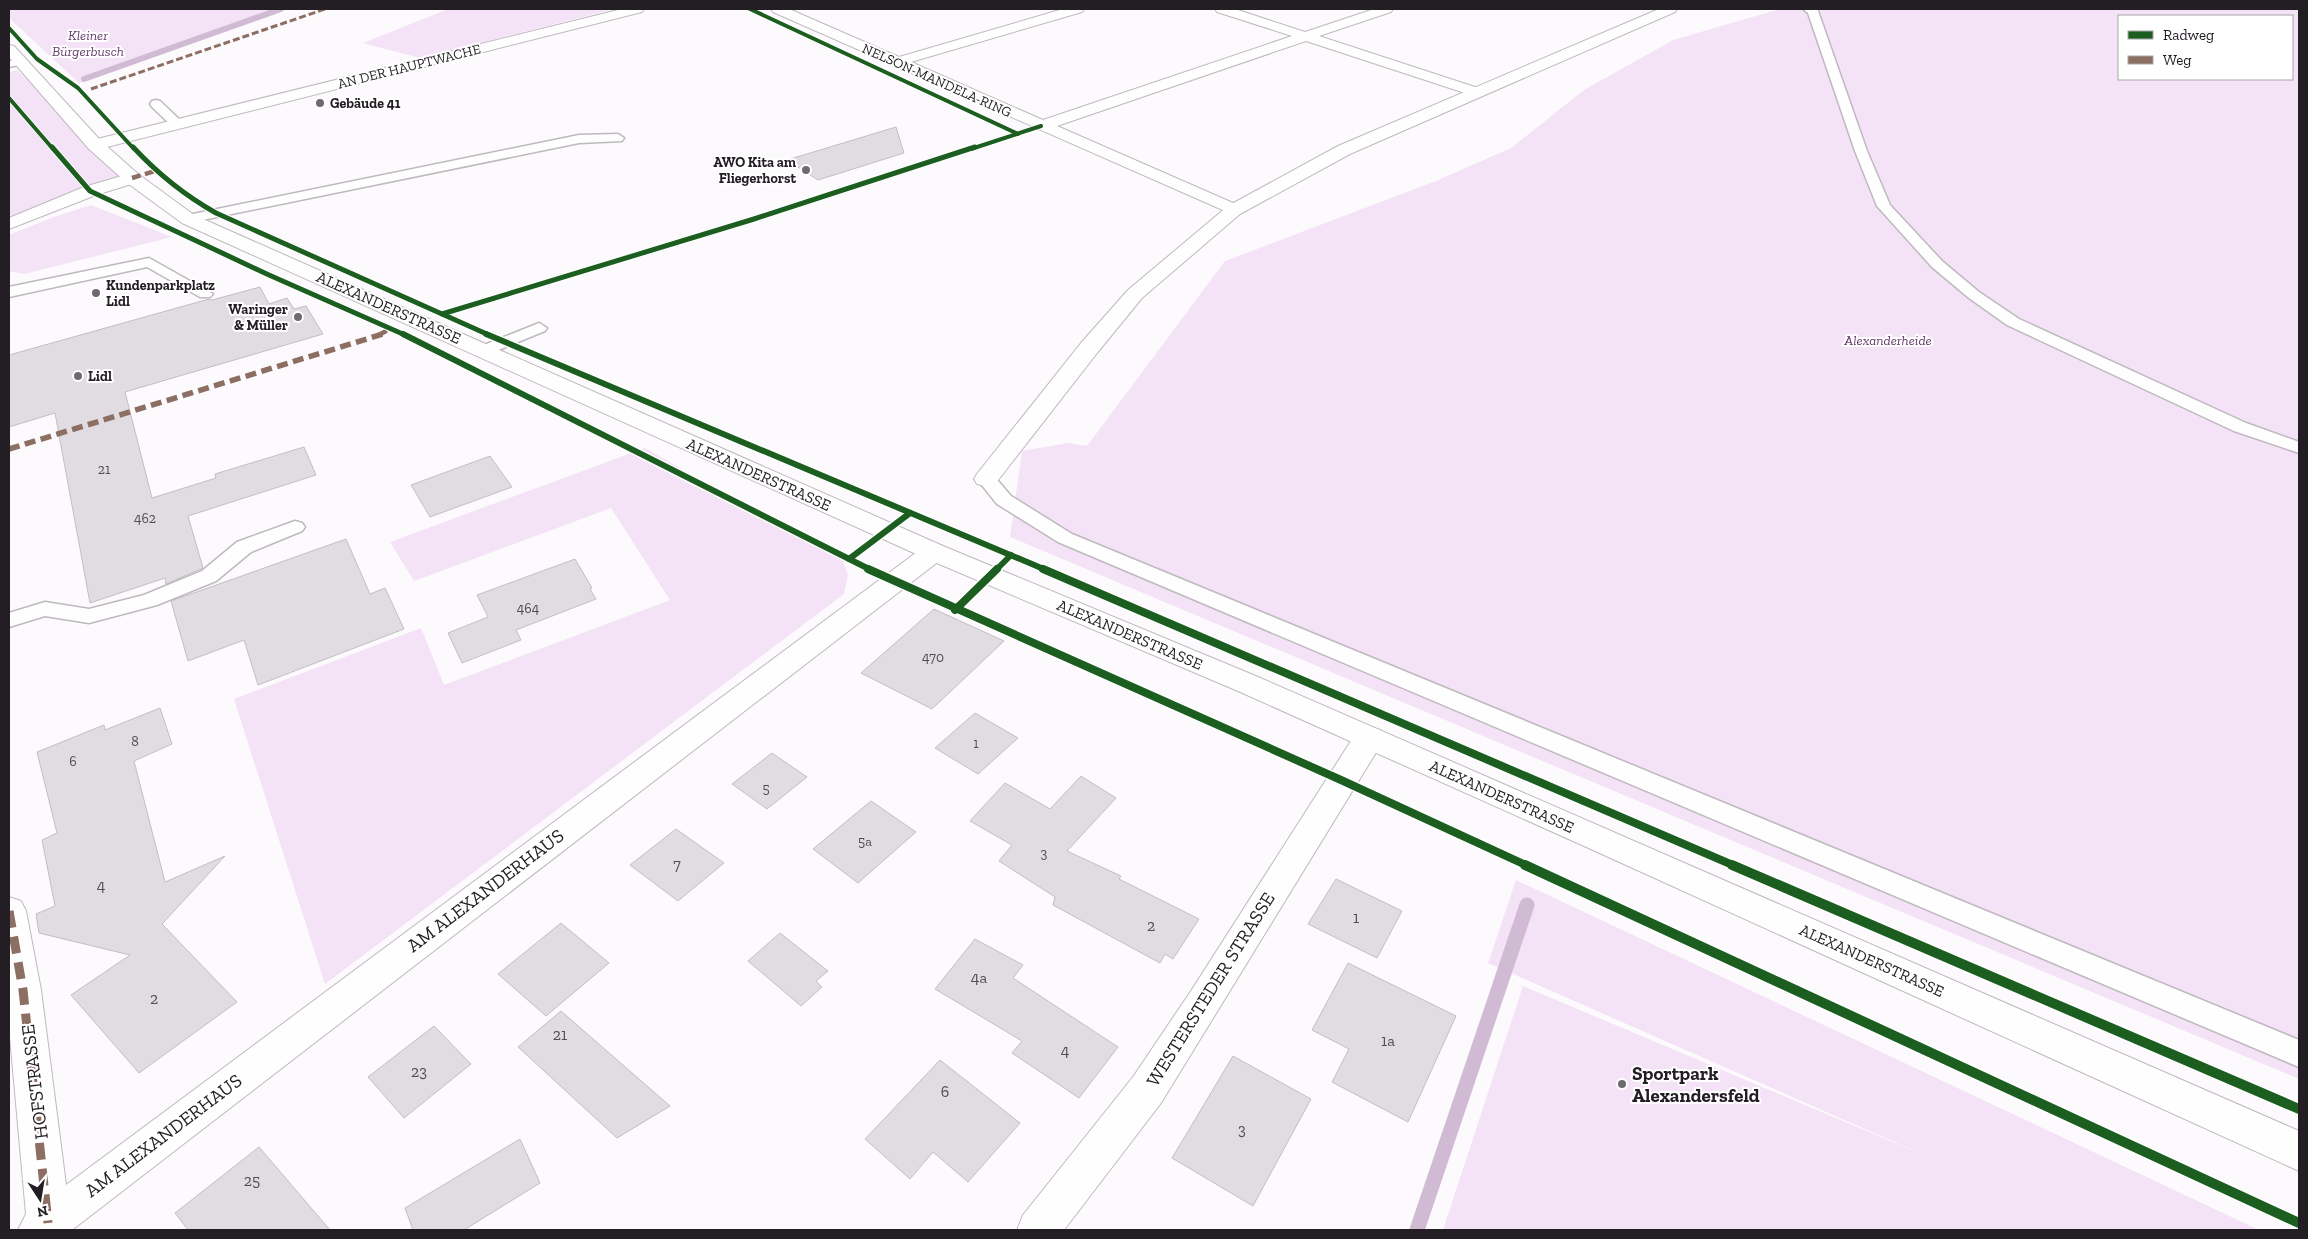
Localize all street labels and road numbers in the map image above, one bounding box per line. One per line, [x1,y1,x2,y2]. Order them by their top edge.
street label: AN DER HAUPTWACHE [336,40,482,93]
street label: NELSON-MANDELA-RING [859,40,1014,121]
street label: ALEXANDERSTRASSE [314,267,464,348]
street label: ALEXANDERSTRASSE [684,434,834,515]
street label: ALEXANDERSTRASSE [1054,595,1205,674]
street label: ALEXANDERSTRASSE [1427,756,1577,837]
street label: AM ALEXANDERHAUS [402,824,568,957]
street label: WESTERSTEDER STRASSE [1141,888,1280,1091]
street label: ALEXANDERSTRASSE [1797,920,1947,1001]
street label: HOFSTRASSE [16,1023,53,1141]
street label: AM ALEXANDERHAUS [80,1069,246,1202]

